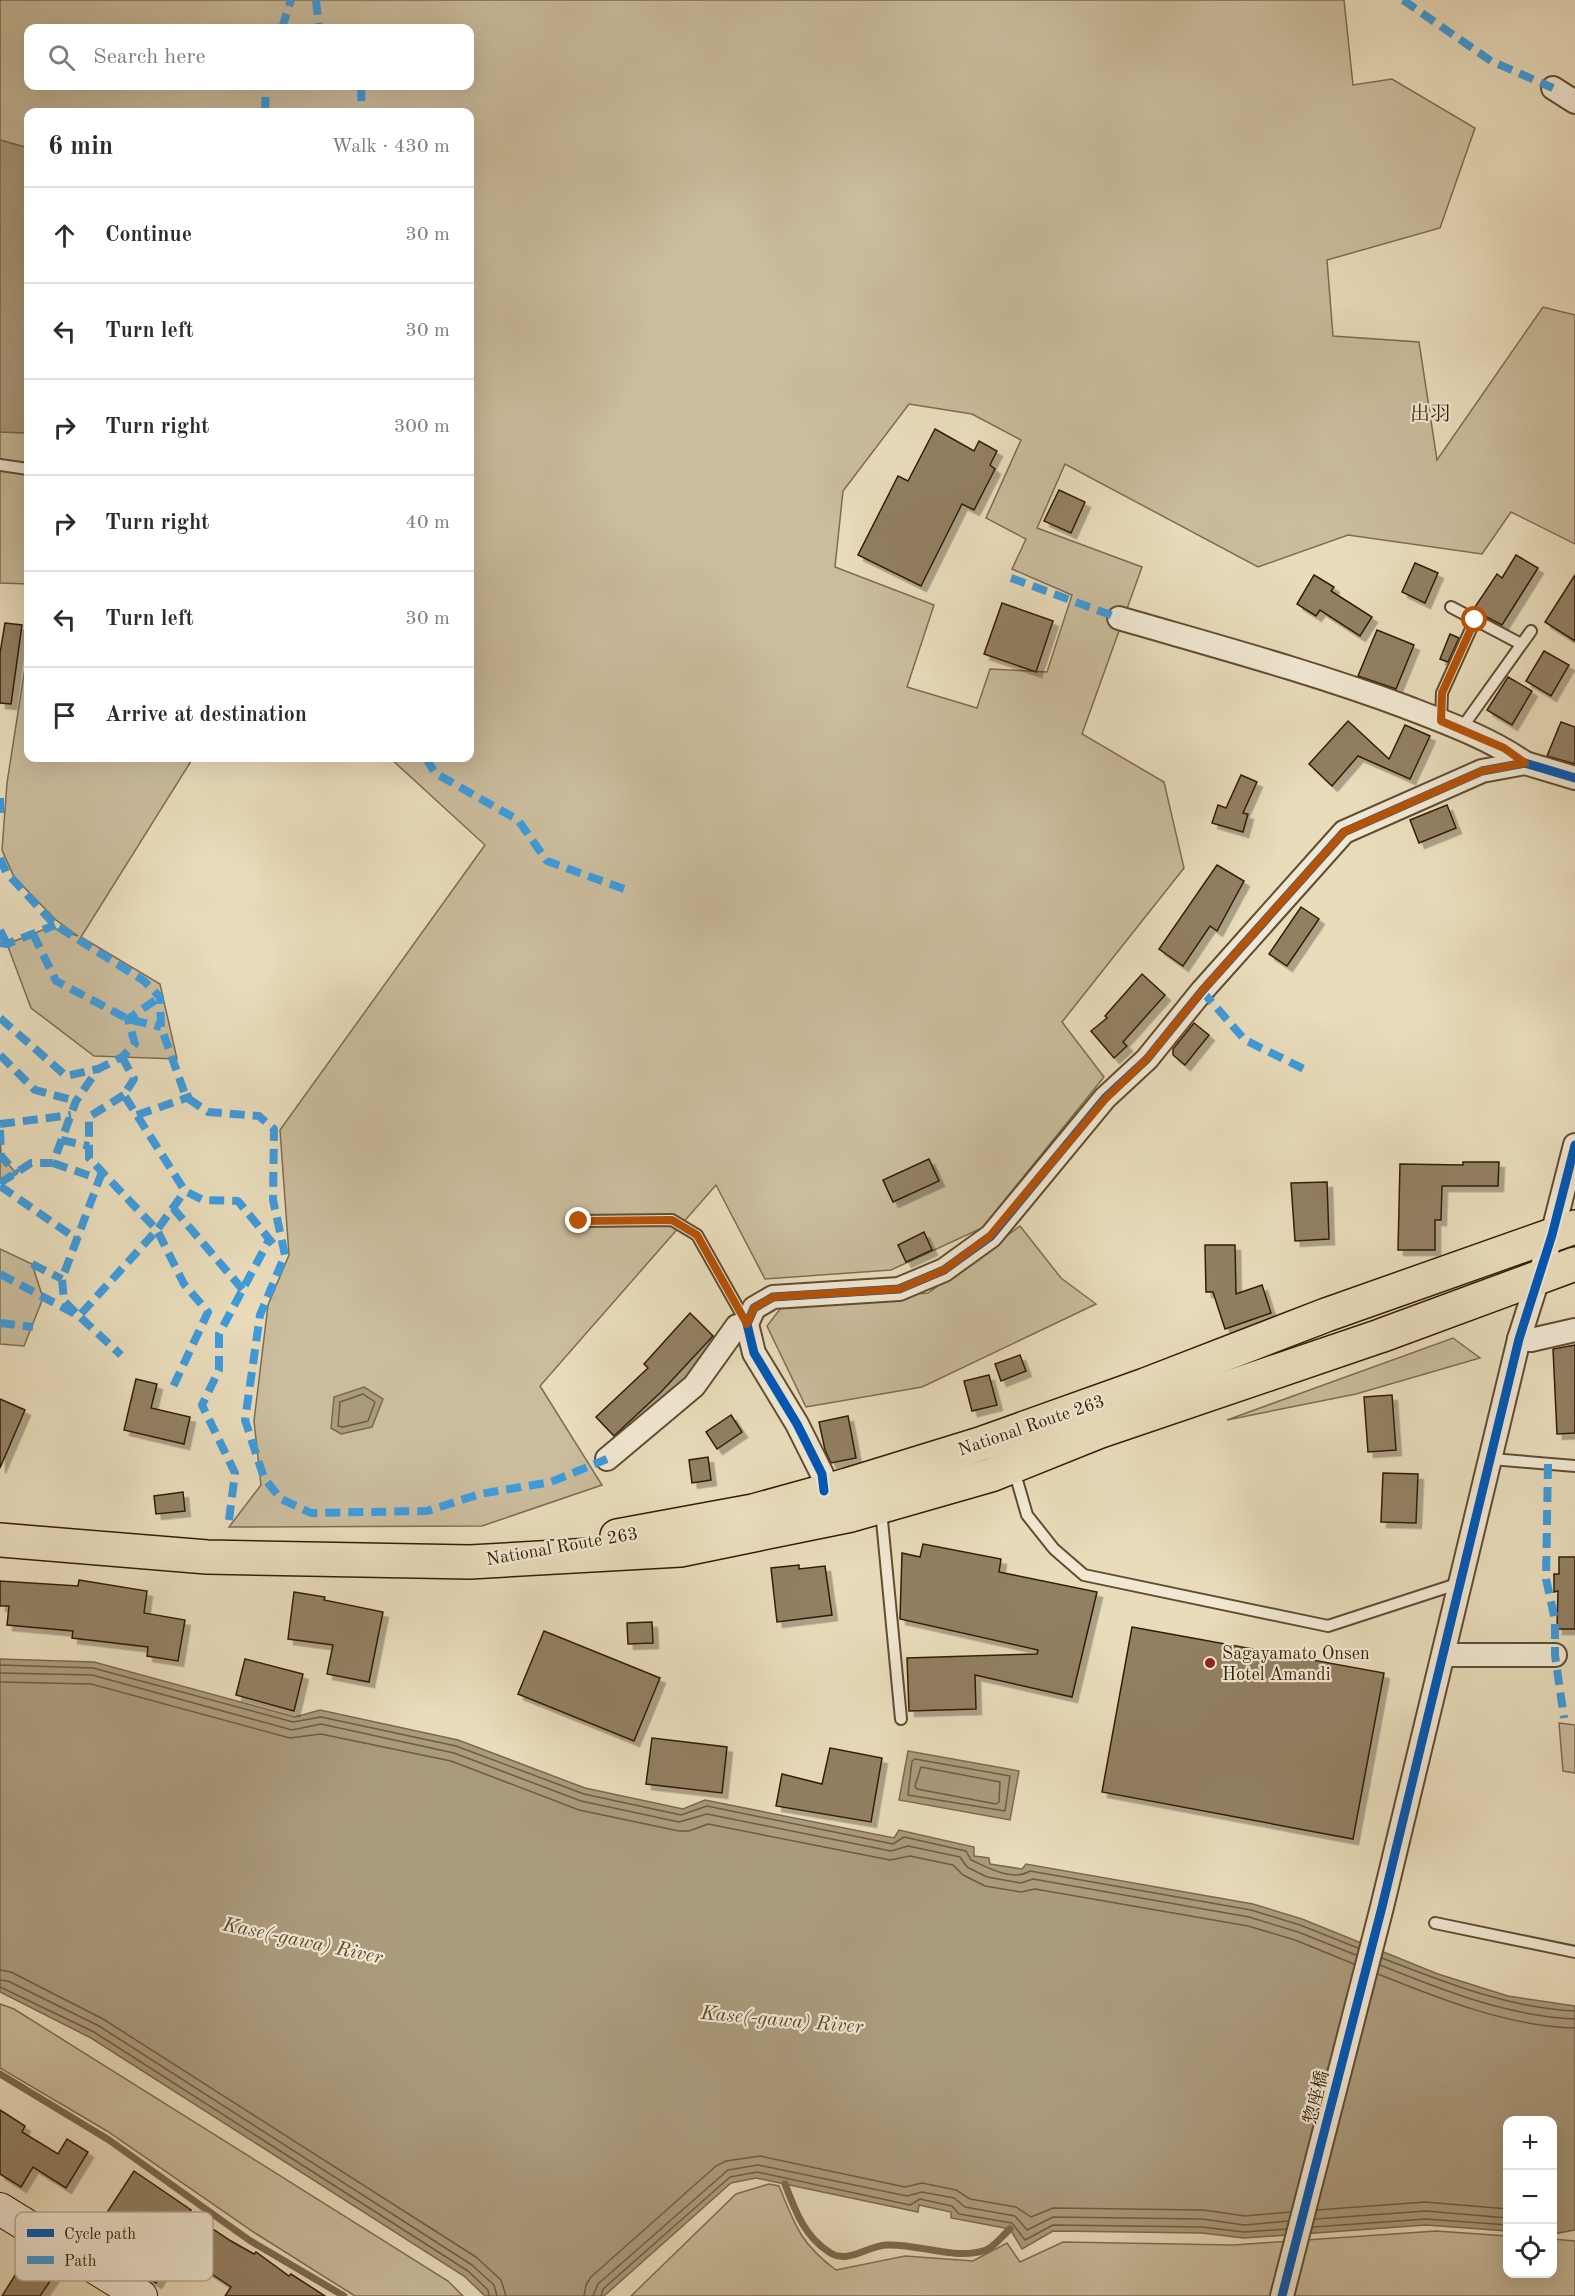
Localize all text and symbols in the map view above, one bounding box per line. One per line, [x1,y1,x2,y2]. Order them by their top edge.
search box [24,24,474,90]
icon: search [45,41,78,74]
text: Search here [93,46,206,68]
text: 6 min [48,134,113,160]
text: Walk · 430 m [331,137,450,157]
icon: ahead [48,219,81,252]
text: Continue [105,224,192,246]
text: 30 m [405,225,450,245]
icon: left [48,315,81,348]
text: Turn left [105,320,194,342]
text: 30 m [405,321,450,341]
district label: 出羽 [1410,403,1450,425]
icon: right [48,411,81,444]
text: Turn right [105,416,209,438]
text: 300 m [394,417,450,437]
icon: right [48,507,81,540]
text: Turn right [105,512,209,534]
text: 40 m [405,513,450,533]
icon: left [48,603,81,636]
route start [1461,606,1487,632]
text: Turn left [105,608,194,630]
text: 30 m [405,609,450,629]
icon: arrive [48,699,81,732]
text: Arrive at destination [105,704,307,726]
route end [565,1207,591,1233]
street label: National Route 263 [956,1392,1107,1459]
street label: National Route 263 [485,1525,639,1569]
place label: Sagayamato Onsen Hotel Amandi [1222,1645,1370,1684]
marker: Sagayamato Onsen Hotel Amandi [1203,1656,1217,1670]
water label: Kase(-gawa) River [220,1915,385,1969]
water label: Kase(-gawa) River [699,2004,864,2038]
street label: 惣座橋 [1300,2068,1332,2126]
map controls [1503,2116,1557,2278]
button: + [1503,2116,1557,2170]
button: − [1503,2170,1557,2224]
legend [15,2212,213,2281]
button: locate [1503,2224,1557,2278]
text: Cycle path [64,2227,136,2243]
text: Path [64,2254,97,2270]

